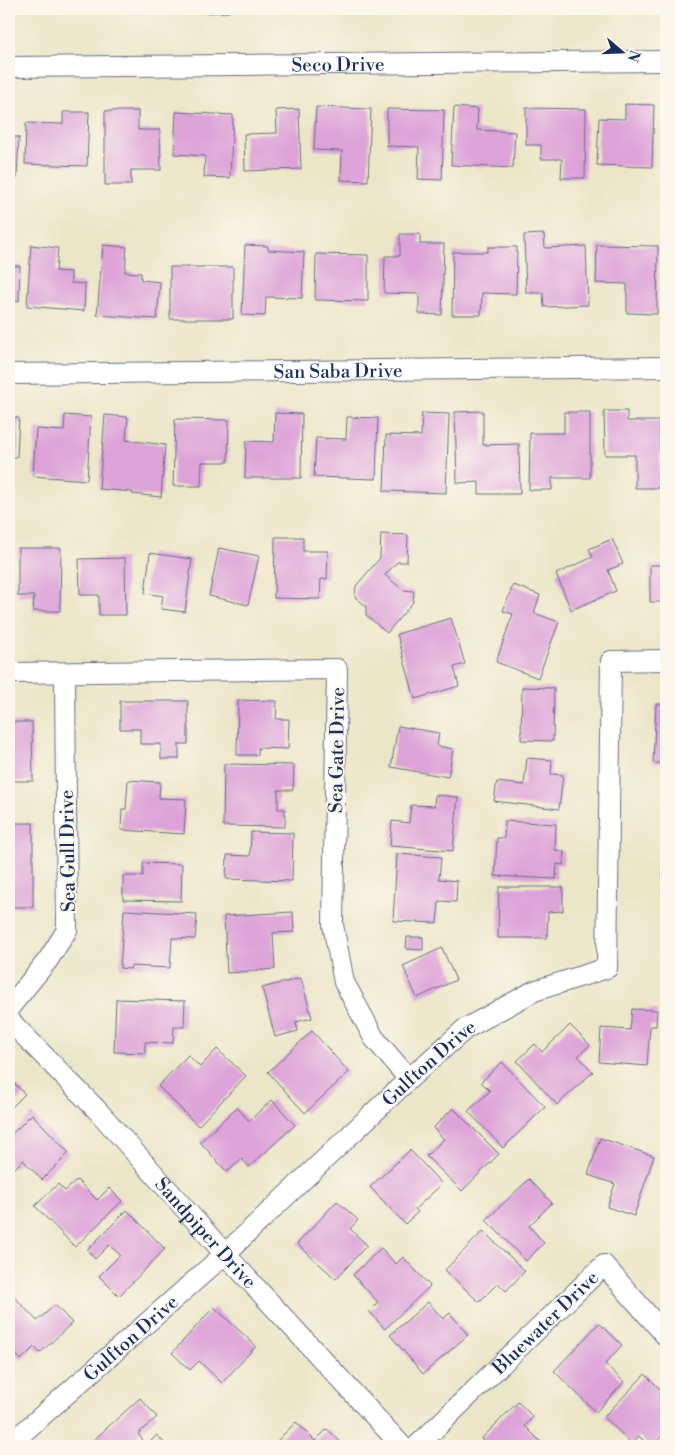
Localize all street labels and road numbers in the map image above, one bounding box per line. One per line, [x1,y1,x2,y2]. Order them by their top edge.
street label: Seco Drive [291,53,385,77]
street label: San Saba Drive [273,359,403,384]
street label: Sea Gate Drive [324,687,350,813]
street label: Sea Gull Drive [55,790,81,912]
street label: Gulfton Drive [377,1014,480,1112]
street label: Sandpiper Drive [149,1173,262,1294]
street label: Bluewater Drive [487,1266,604,1381]
street label: Gulfton Drive [79,1290,184,1387]

